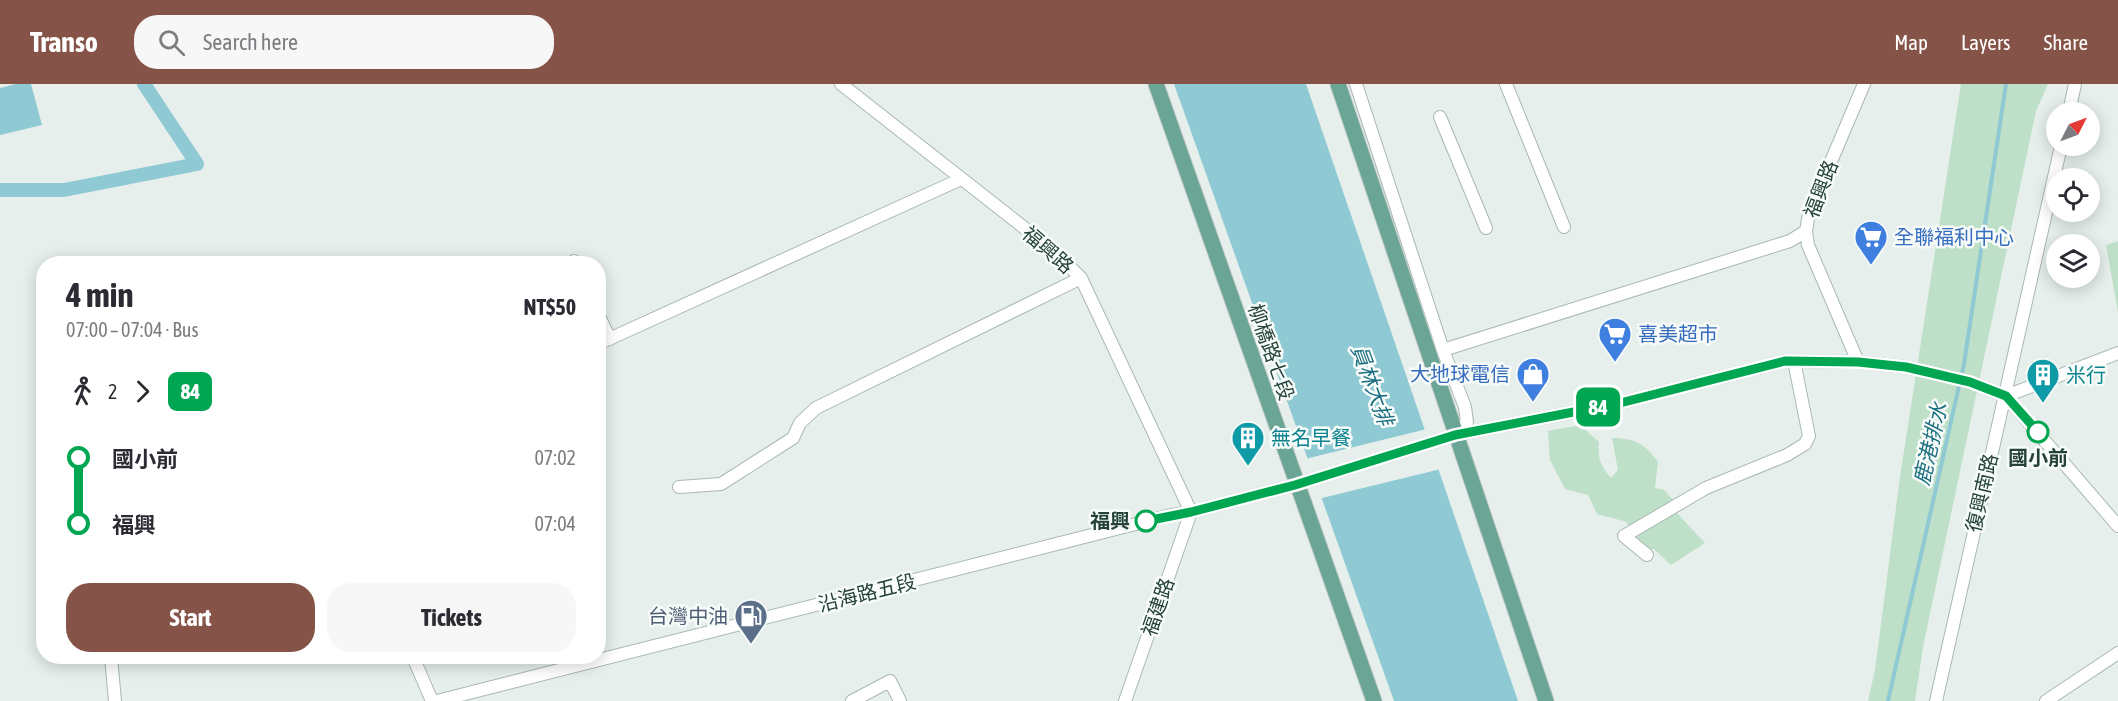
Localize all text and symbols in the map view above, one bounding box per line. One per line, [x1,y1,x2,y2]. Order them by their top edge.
search box [134,15,554,69]
text: Transo [30,26,98,58]
icon: search [155,26,188,59]
text: Search here [203,29,298,55]
text: Map [1894,30,1928,54]
text: Layers [1961,30,2011,54]
text: Share [2044,30,2088,54]
north arrow [2046,102,2100,156]
map controls [2046,102,2100,288]
street label: 福興路 [1799,157,1842,221]
button: locate [2046,168,2100,222]
supermarket icon: 全聯福利中心 [1853,219,1889,266]
street label: 福興路 [1018,221,1079,278]
place label: 全聯福利中心 [1894,225,2014,248]
button: layers [2046,234,2100,288]
text: 4 min [66,276,133,314]
text: NT$50 [523,294,576,320]
street label: 柳橋路七段 [1244,301,1299,403]
supermarket icon: 喜美超市 [1597,316,1633,363]
text: 07:00 – 07:04 · Bus [66,318,199,341]
place label: 喜美超市 [1638,322,1718,345]
water label: 員林大排 [1347,341,1400,431]
shop icon: 大地球電信 [1515,356,1551,403]
building icon: 米行 [2025,357,2061,404]
place label: 大地球電信 [1410,362,1510,385]
place label: 米行 [2066,363,2106,386]
icon: walk [66,375,99,408]
icon: forward [126,375,159,408]
text: 84 [180,379,200,403]
text: 2 [108,380,117,403]
line badge: 84 [1571,388,1625,426]
text: 84 [1588,395,1608,419]
water label: 鹿港排水 [1909,399,1951,487]
building icon: 無名早餐 [1230,420,1266,467]
marker: 國小前 [2027,421,2049,443]
place label: 無名早餐 [1271,426,1351,449]
text: 國小前 [112,446,178,472]
text: 07:02 [534,446,576,469]
place label: 國小前 [2008,446,2068,469]
street label: 復興南路 [1961,451,2002,534]
place label: 福興 [1090,509,1130,532]
marker: 福興 [1135,510,1157,532]
text: 福興 [112,512,156,538]
text: 07:04 [534,512,576,535]
street label: 沿海路五段 [816,569,918,616]
street label: 福建路 [1137,575,1178,639]
button: Start [66,583,315,652]
button: Tickets [327,583,576,652]
fuel station icon: 台灣中油 [733,598,769,645]
place label: 台灣中油 [648,604,728,627]

